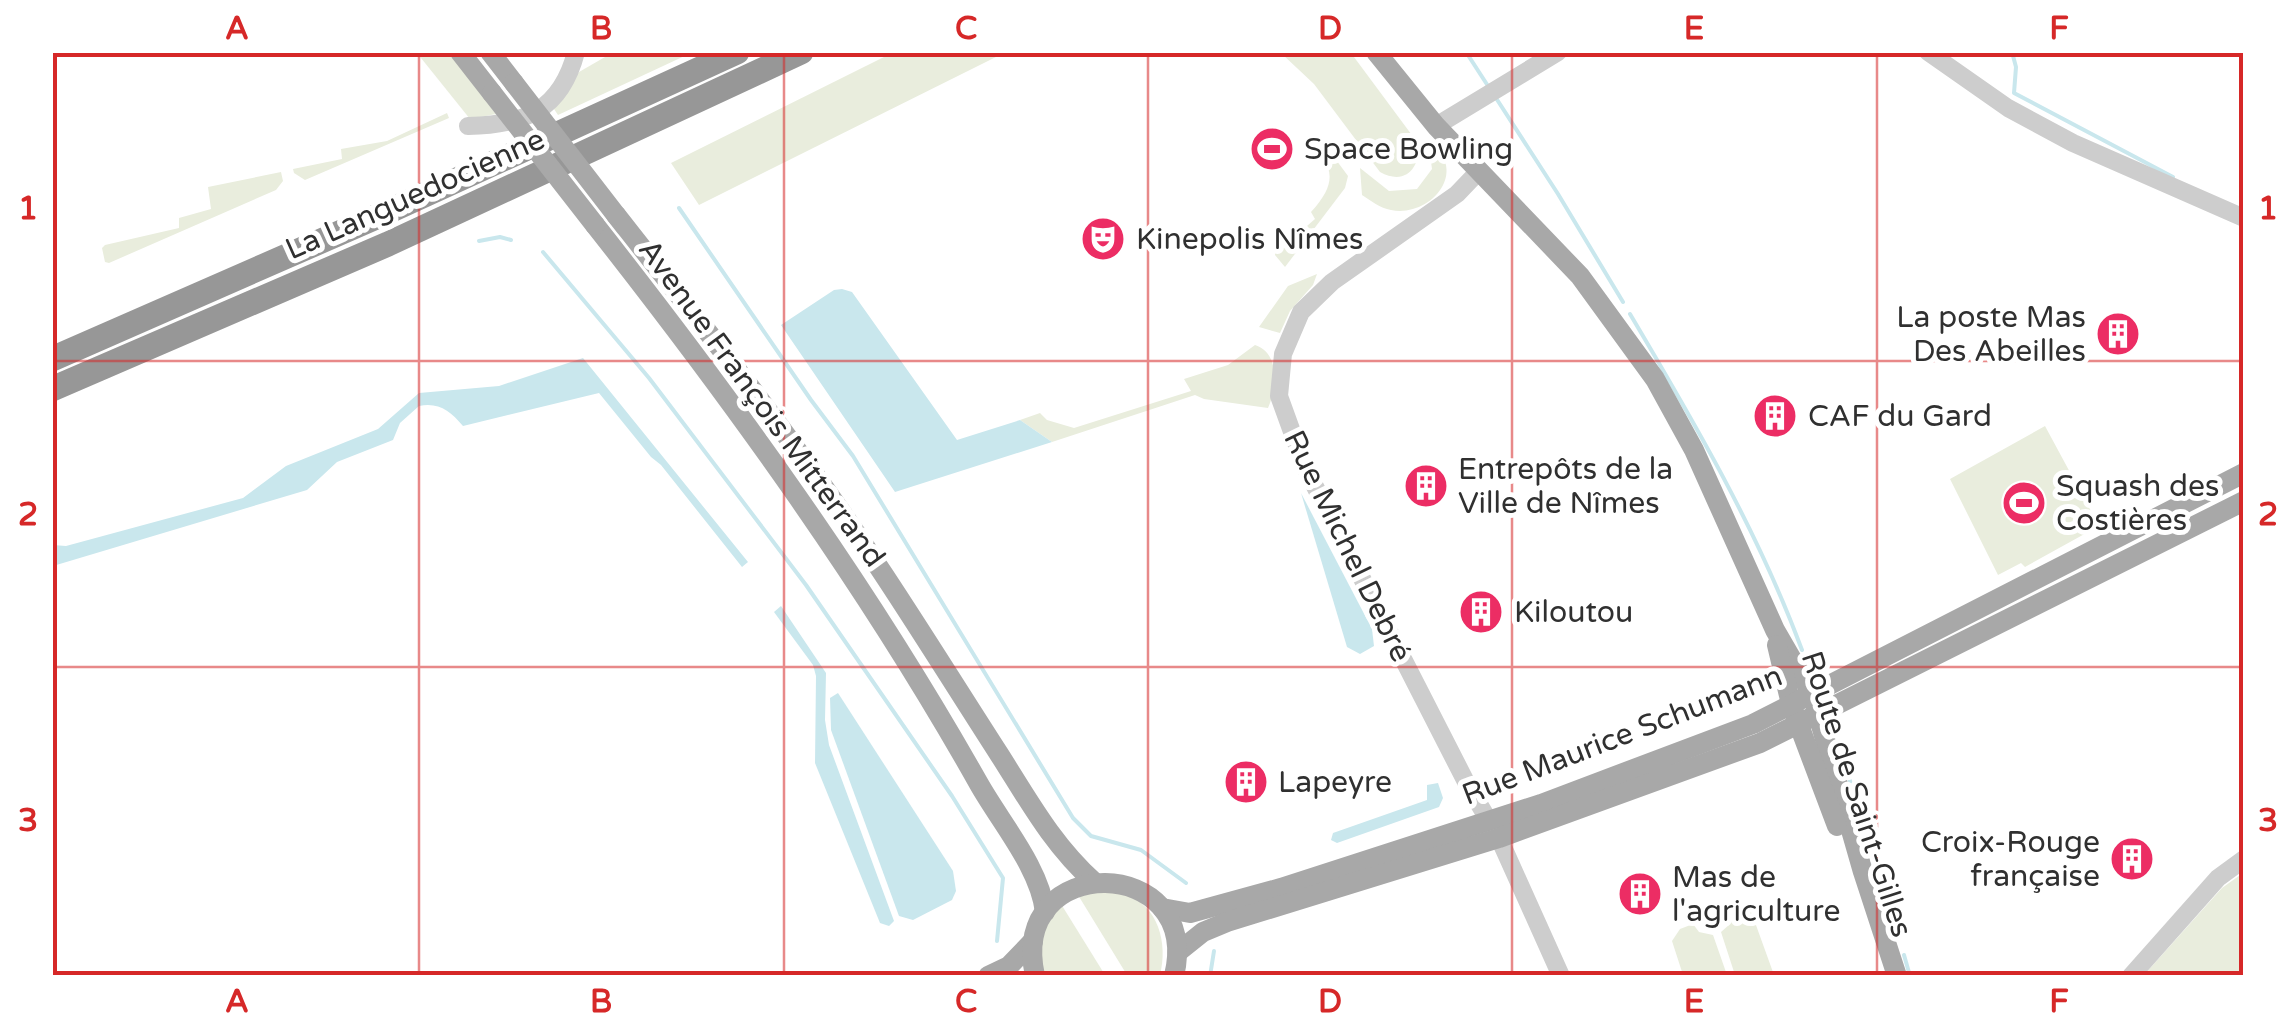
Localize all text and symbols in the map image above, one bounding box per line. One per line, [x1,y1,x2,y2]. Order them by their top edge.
text: A [225,10,249,48]
text: B [590,10,612,48]
text: C [955,10,977,48]
text: D [1318,10,1342,48]
text: E [1684,10,1704,48]
text: F [2049,10,2069,48]
street label: La Languedocienne [280,121,550,268]
sports icon: Space Bowling [1249,126,1295,172]
place label: Space Bowling [1304,131,1513,168]
text: 1 [18,190,38,228]
text: 1 [2258,190,2278,228]
theatre icon: Kinepolis Nîmes [1080,216,1126,262]
place label: Kinepolis Nîmes [1136,221,1363,258]
street label: Avenue François Mitterrand [630,232,893,574]
place label: La poste Mas Des Abeilles [1896,299,2086,370]
building icon: La poste Mas Des Abeilles [2095,311,2141,357]
building icon: CAF du Gard [1752,393,1798,439]
place label: CAF du Gard [1808,398,1992,435]
street label: Rue Michel Debré [1275,424,1420,668]
place label: Entrepôts de la Ville de Nîmes [1458,451,1673,522]
building icon: Entrepôts de la Ville de Nîmes [1403,463,1449,509]
place label: Squash des Costières [2056,468,2219,539]
sports icon: Squash des Costières [2001,480,2047,526]
text: 2 [18,496,38,534]
text: 2 [2258,496,2278,534]
building icon: Kiloutou [1458,589,1504,635]
place label: Kiloutou [1514,594,1633,631]
street label: Route de Saint-Gilles [1793,646,1920,942]
street label: Rue Maurice Schumann [1457,657,1787,814]
building icon: Lapeyre [1223,759,1269,805]
place label: Lapeyre [1278,764,1392,801]
text: 3 [18,802,38,840]
text: 3 [2258,802,2278,840]
place label: Croix-Rouge française [1921,824,2100,895]
building icon: Croix-Rouge française [2109,836,2155,882]
place label: Mas de l'agriculture [1672,859,1840,930]
building icon: Mas de l'agriculture [1617,871,1663,917]
text: A [225,983,249,1021]
text: B [590,983,612,1021]
text: C [955,983,977,1021]
text: D [1318,983,1342,1021]
text: E [1684,983,1704,1021]
text: F [2049,983,2069,1021]

